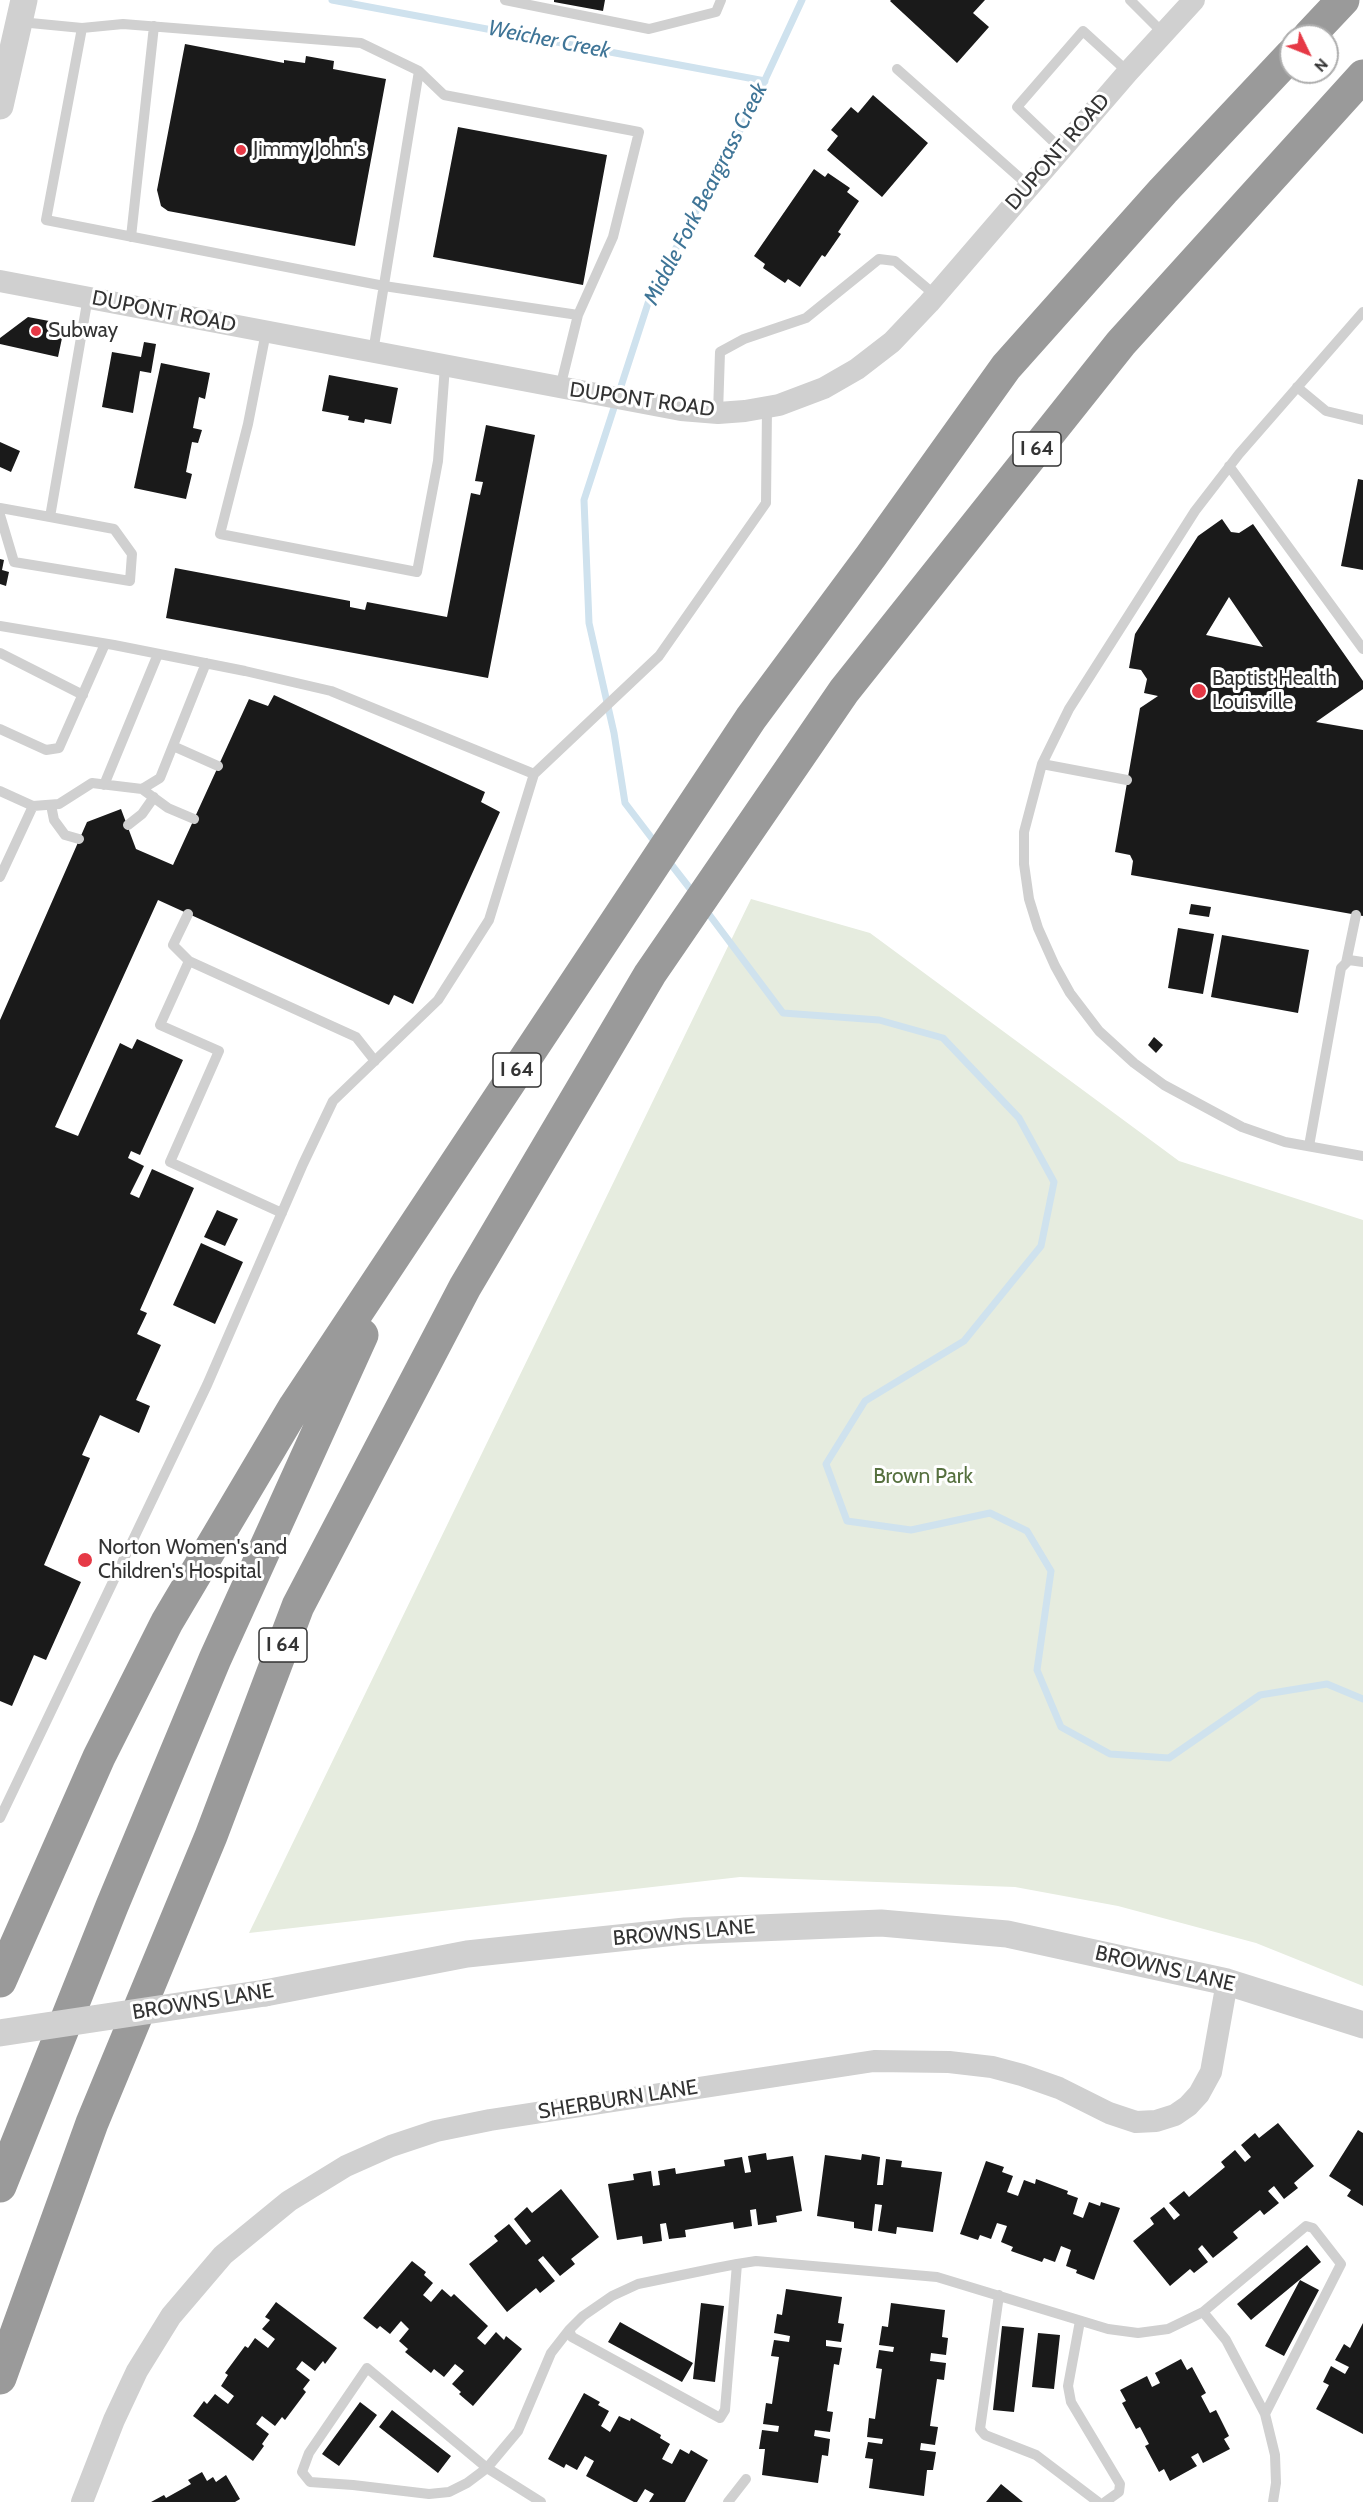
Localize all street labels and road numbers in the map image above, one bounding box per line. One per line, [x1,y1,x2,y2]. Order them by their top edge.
street label: DUPONT ROAD [1001,89,1115,215]
street label: DUPONT ROAD [90,286,238,338]
street label: DUPONT ROAD [568,377,716,423]
road number: I 64 [1013,432,1061,466]
road number: I 64 [493,1053,541,1087]
road number: I 64 [259,1628,307,1662]
street label: BROWNS LANE [612,1914,756,1952]
street label: BROWNS LANE [1093,1941,1237,1997]
street label: BROWNS LANE [131,1978,275,2026]
street label: SHERBURN LANE [536,2075,700,2125]

